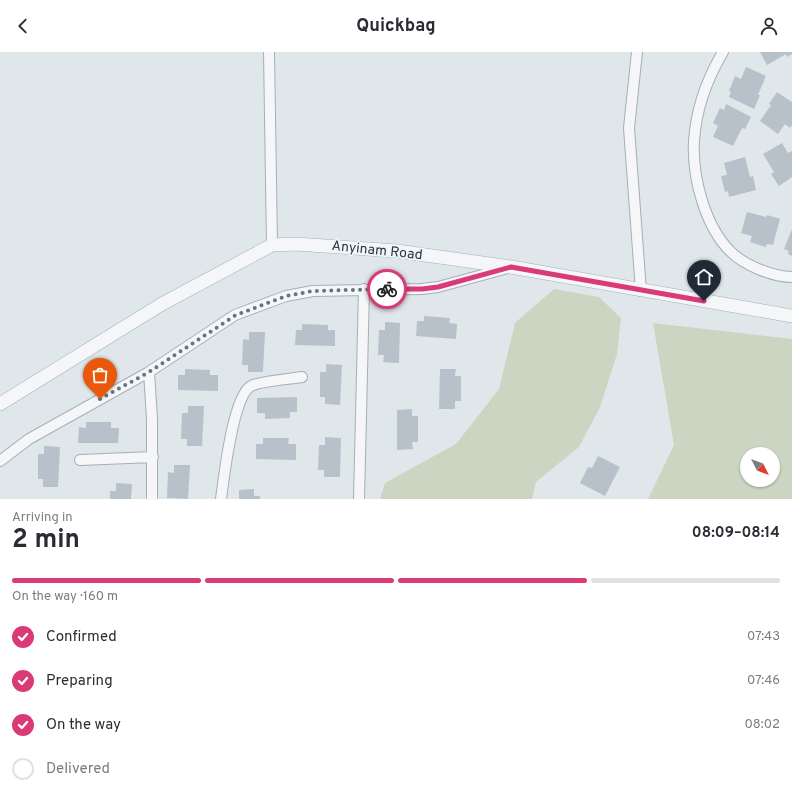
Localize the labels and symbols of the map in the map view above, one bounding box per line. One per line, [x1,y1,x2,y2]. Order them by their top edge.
street label: Anyinam Road [331,238,423,264]
pin [687,260,721,301]
courier [367,269,407,309]
pin [83,358,117,399]
north arrow [740,447,780,487]

